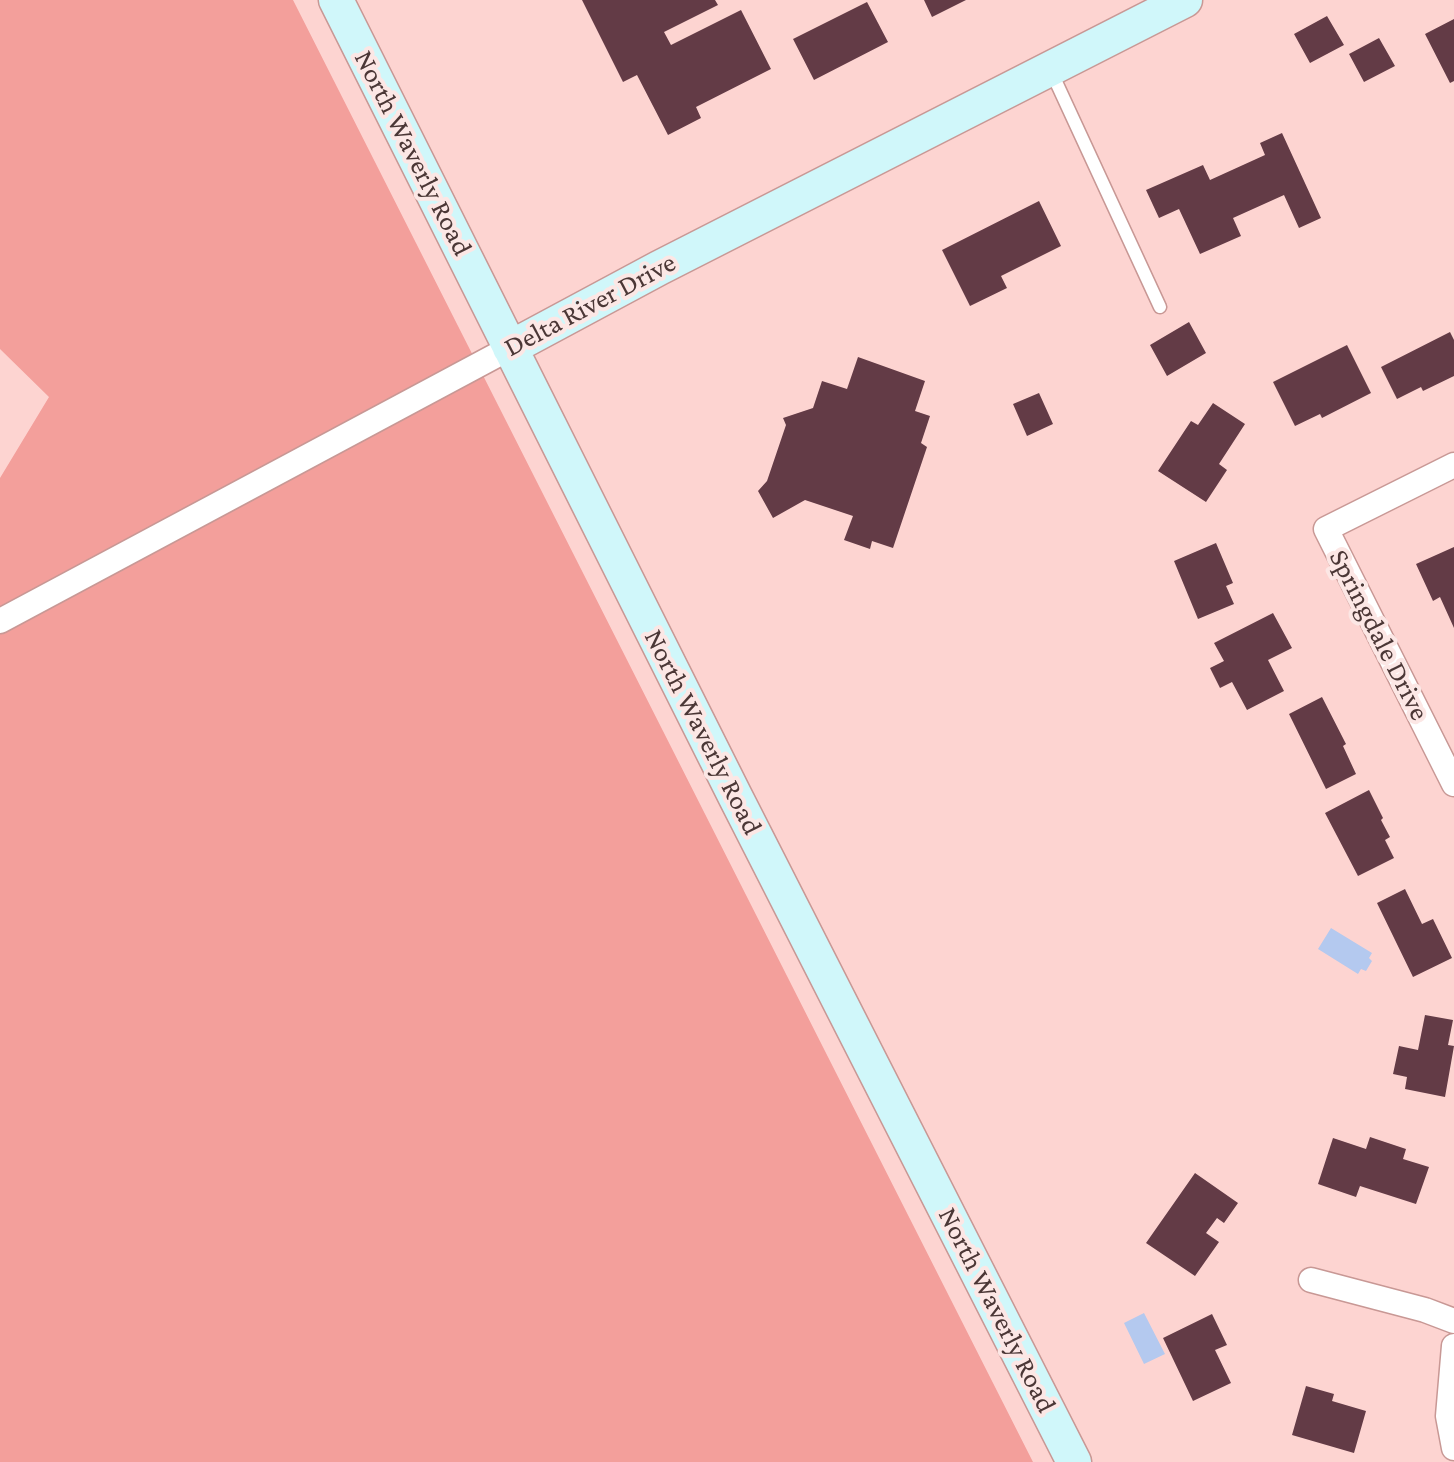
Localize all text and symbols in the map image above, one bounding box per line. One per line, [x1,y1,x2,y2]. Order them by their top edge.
street label: North Waverly Road [347,45,479,261]
street label: Delta River Drive [498,246,682,364]
street label: Springdale Drive [1322,544,1436,726]
street label: North Waverly Road [637,624,769,840]
street label: North Waverly Road [931,1202,1063,1418]

